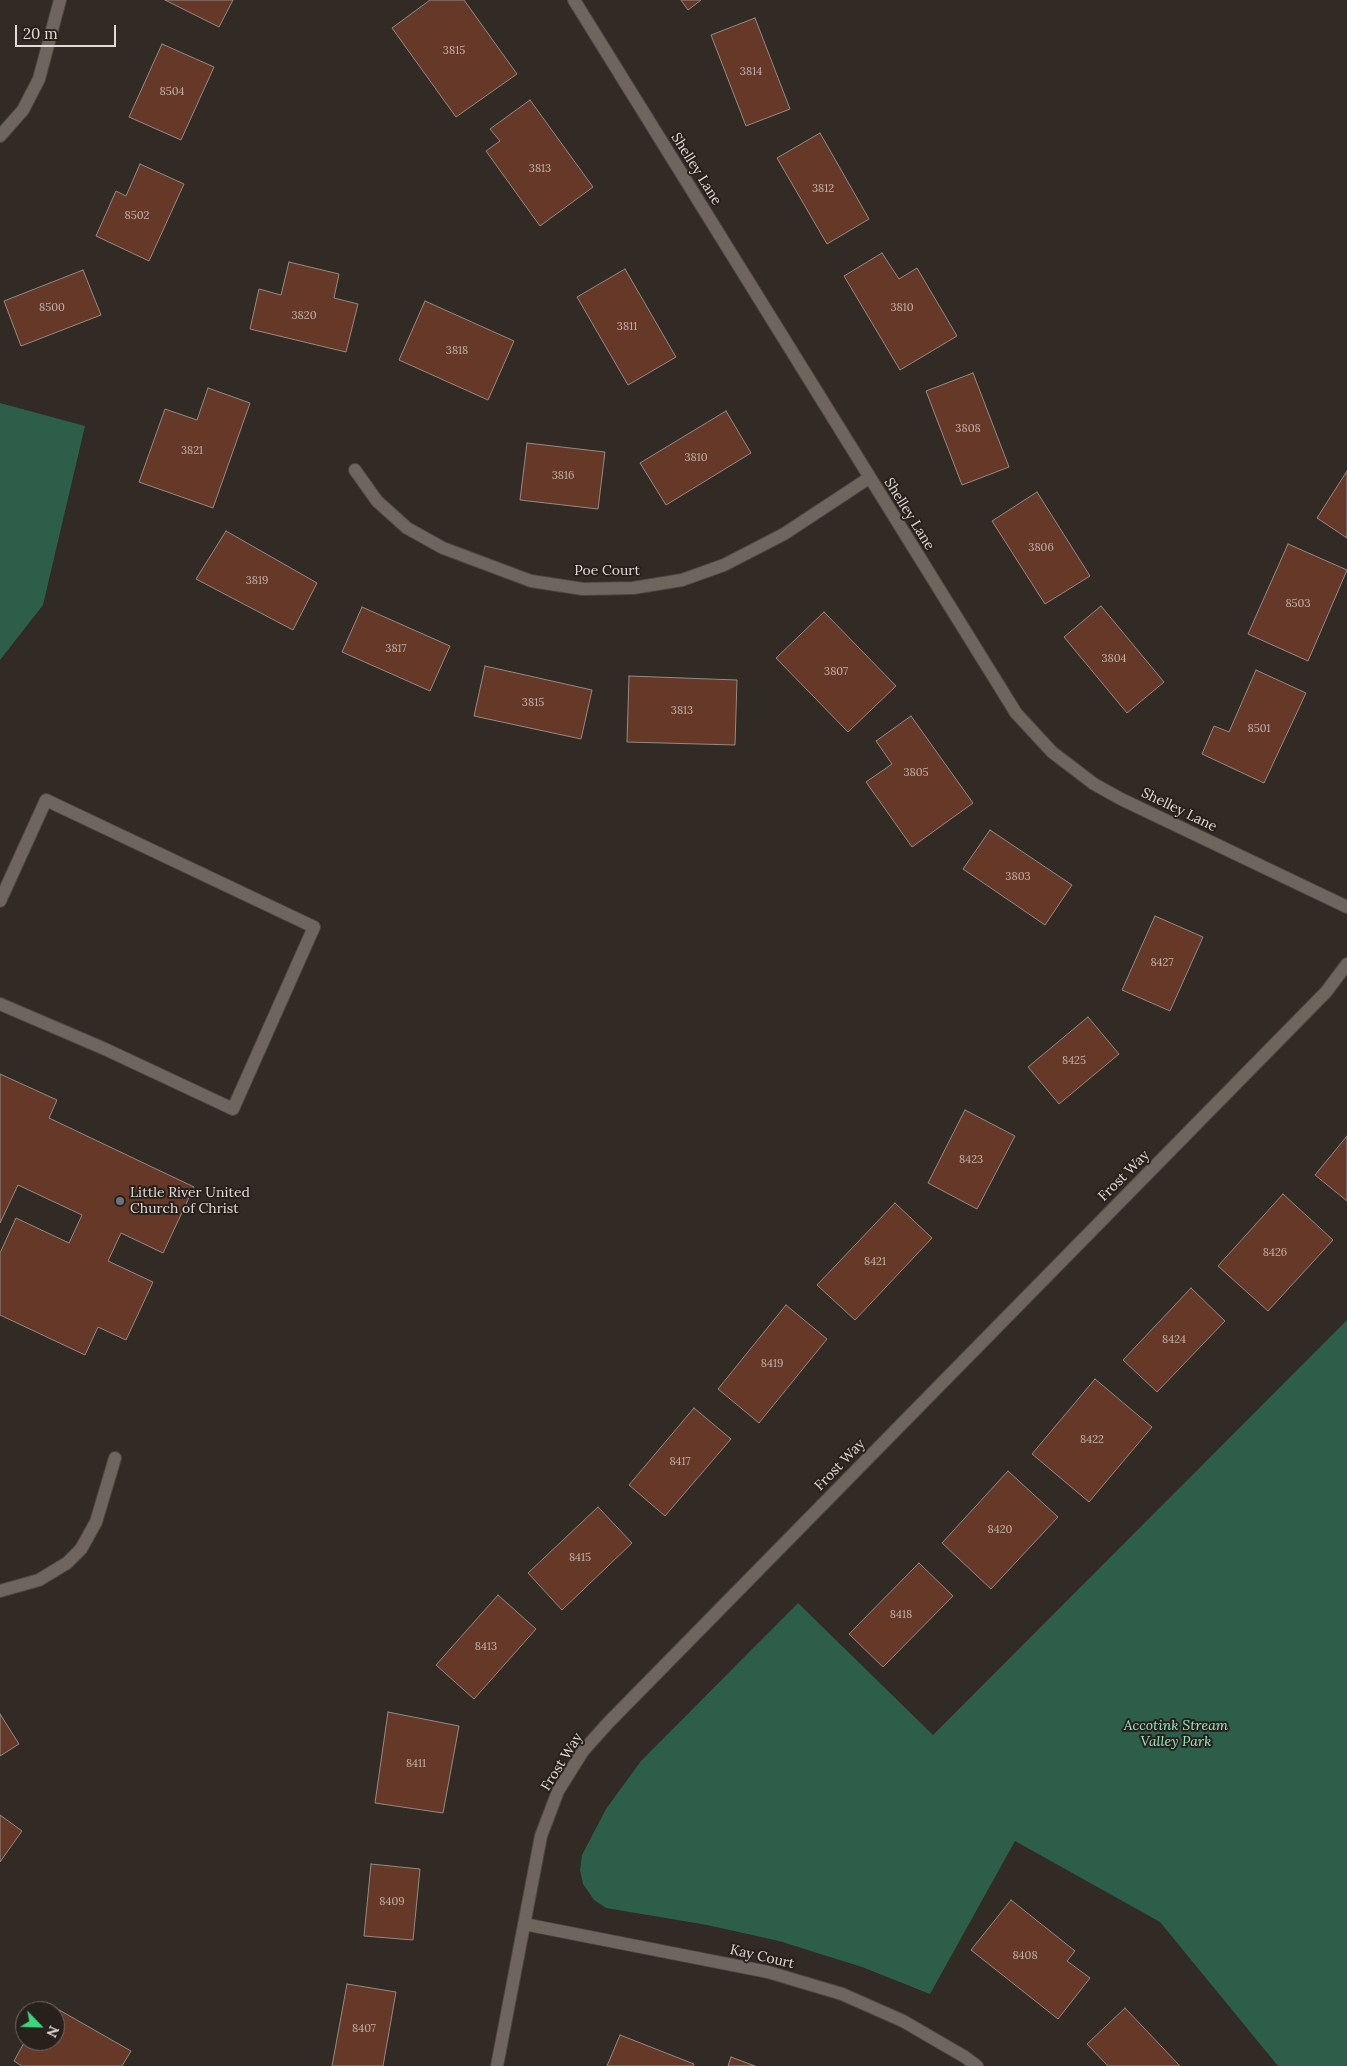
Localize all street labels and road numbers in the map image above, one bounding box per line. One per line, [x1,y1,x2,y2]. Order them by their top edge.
street label: Shelley Lane [667,130,725,208]
street label: Shelley Lane [880,475,938,553]
street label: Poe Court [574,563,640,579]
street label: Shelley Lane [1139,785,1219,835]
street label: Frost Way [1095,1147,1153,1205]
street label: Frost Way [811,1436,869,1494]
street label: Frost Way [538,1730,586,1794]
street label: Kay Court [728,1941,796,1973]

